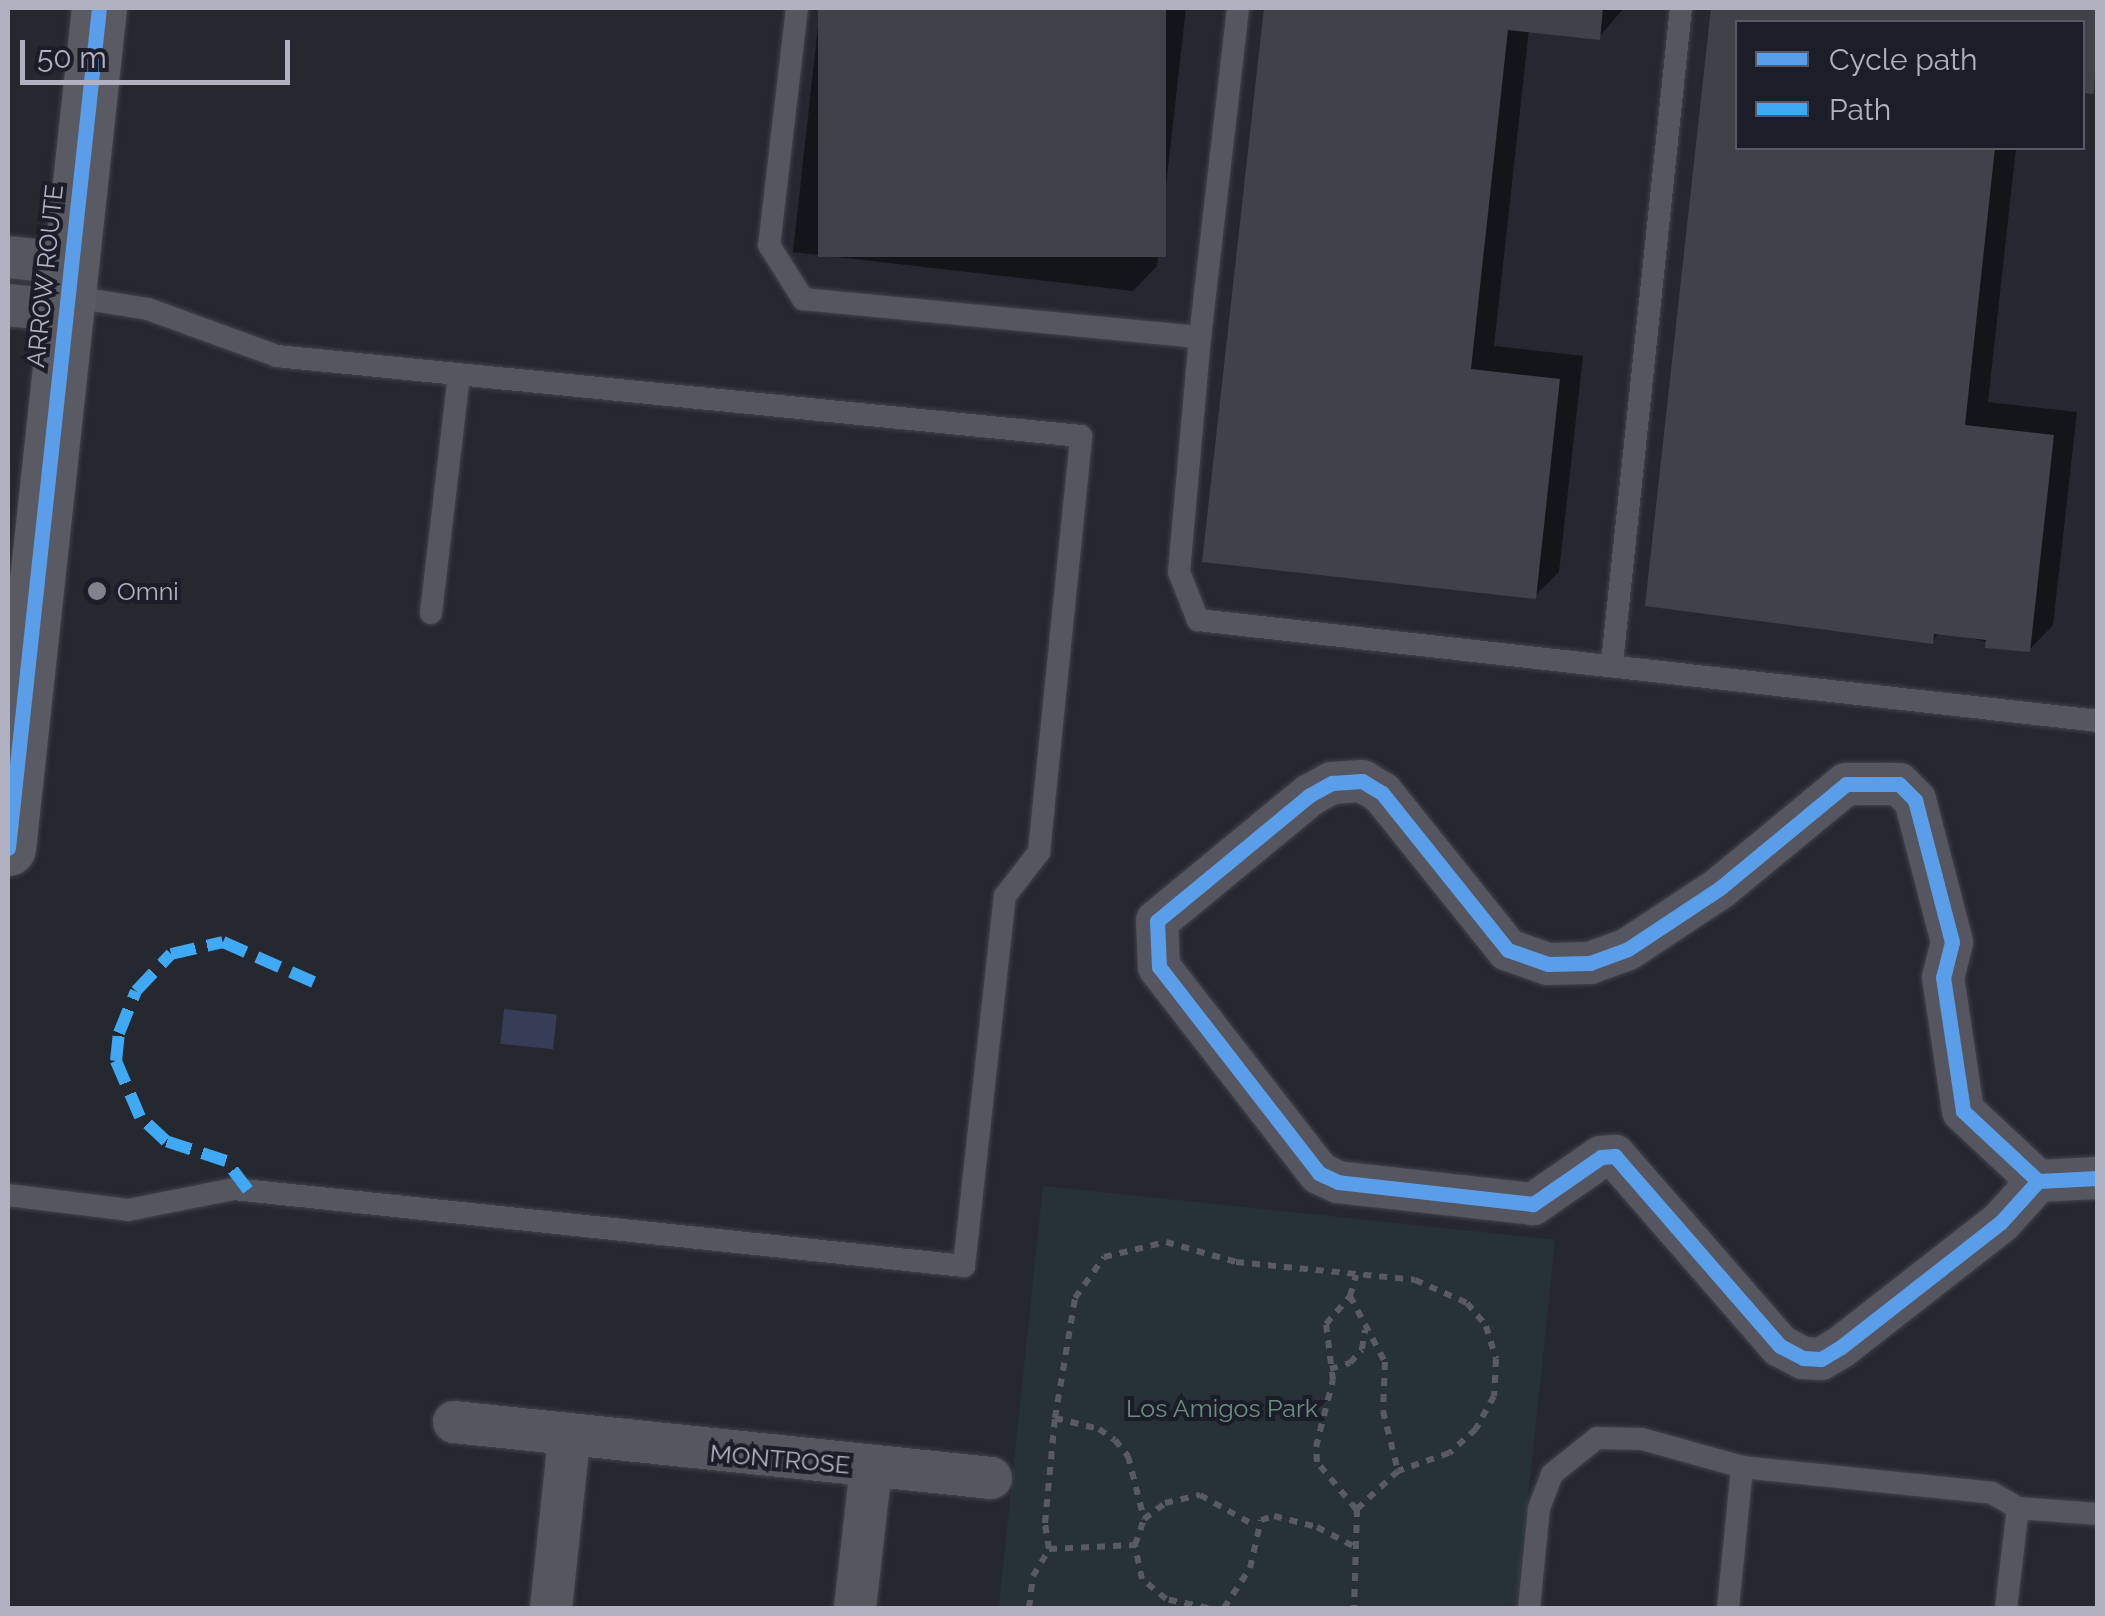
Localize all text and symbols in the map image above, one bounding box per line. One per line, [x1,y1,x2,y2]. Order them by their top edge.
scale bar [25,20,295,82]
legend [1735,20,2085,150]
text: 50 m [37,40,107,75]
text: Cycle path [1829,42,1977,77]
text: Path [1829,92,1891,127]
street label: ARROW ROUTE [20,183,70,369]
place label: Omni [117,576,179,606]
marker: Omni [86,580,108,602]
park label: Los Amigos Park [1126,1393,1318,1423]
street label: MONTROSE [709,1438,851,1480]

